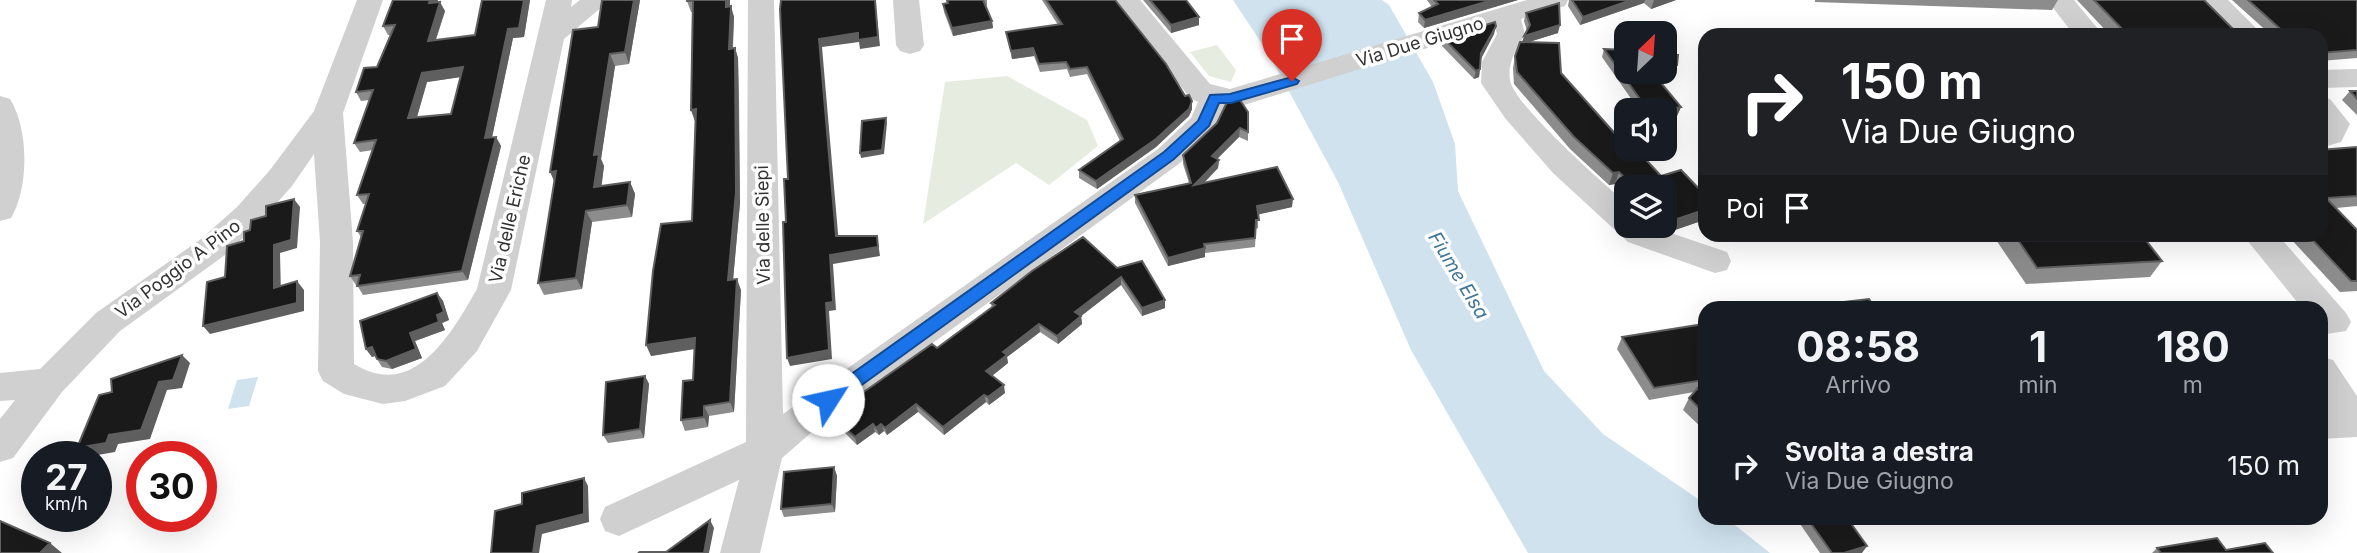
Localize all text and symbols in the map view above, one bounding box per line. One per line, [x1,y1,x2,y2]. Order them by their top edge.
pin [1262,9,1322,81]
street label: Via Due Giugno [1354,12,1486,71]
icon: arrive [1273,20,1311,58]
north arrow [1614,21,1676,84]
map controls [1614,21,1677,238]
text: 150 m [1841,52,1983,111]
icon: right [1726,56,1817,147]
button: sound [1614,98,1677,161]
text: Via Due Giugno [1841,112,2076,151]
street label: Via delle Eriche [485,153,535,285]
street label: Via delle Siepi [751,165,774,285]
button: layers [1614,175,1677,238]
icon: arrive [1778,189,1816,227]
text: Poi [1726,193,1764,224]
street label: Via Poggio A Pino [111,215,244,322]
water label: Fiume Elsa [1424,227,1494,323]
text: 08:58 [1796,321,1920,372]
text: 1 [2029,321,2047,372]
text: 180 [2156,321,2230,372]
position arrow [791,363,865,437]
text: Arrivo [1825,371,1891,399]
text: min [2018,371,2058,399]
text: m [2183,371,2203,399]
text: Svolta a destra [1785,436,1974,467]
speed limit sign: 30 [126,441,217,532]
icon: right [1726,447,1764,485]
text: 150 m [2227,450,2300,481]
text: 27 [45,456,88,498]
text: Via Due Giugno [1785,467,1954,495]
text: km/h [45,493,88,514]

